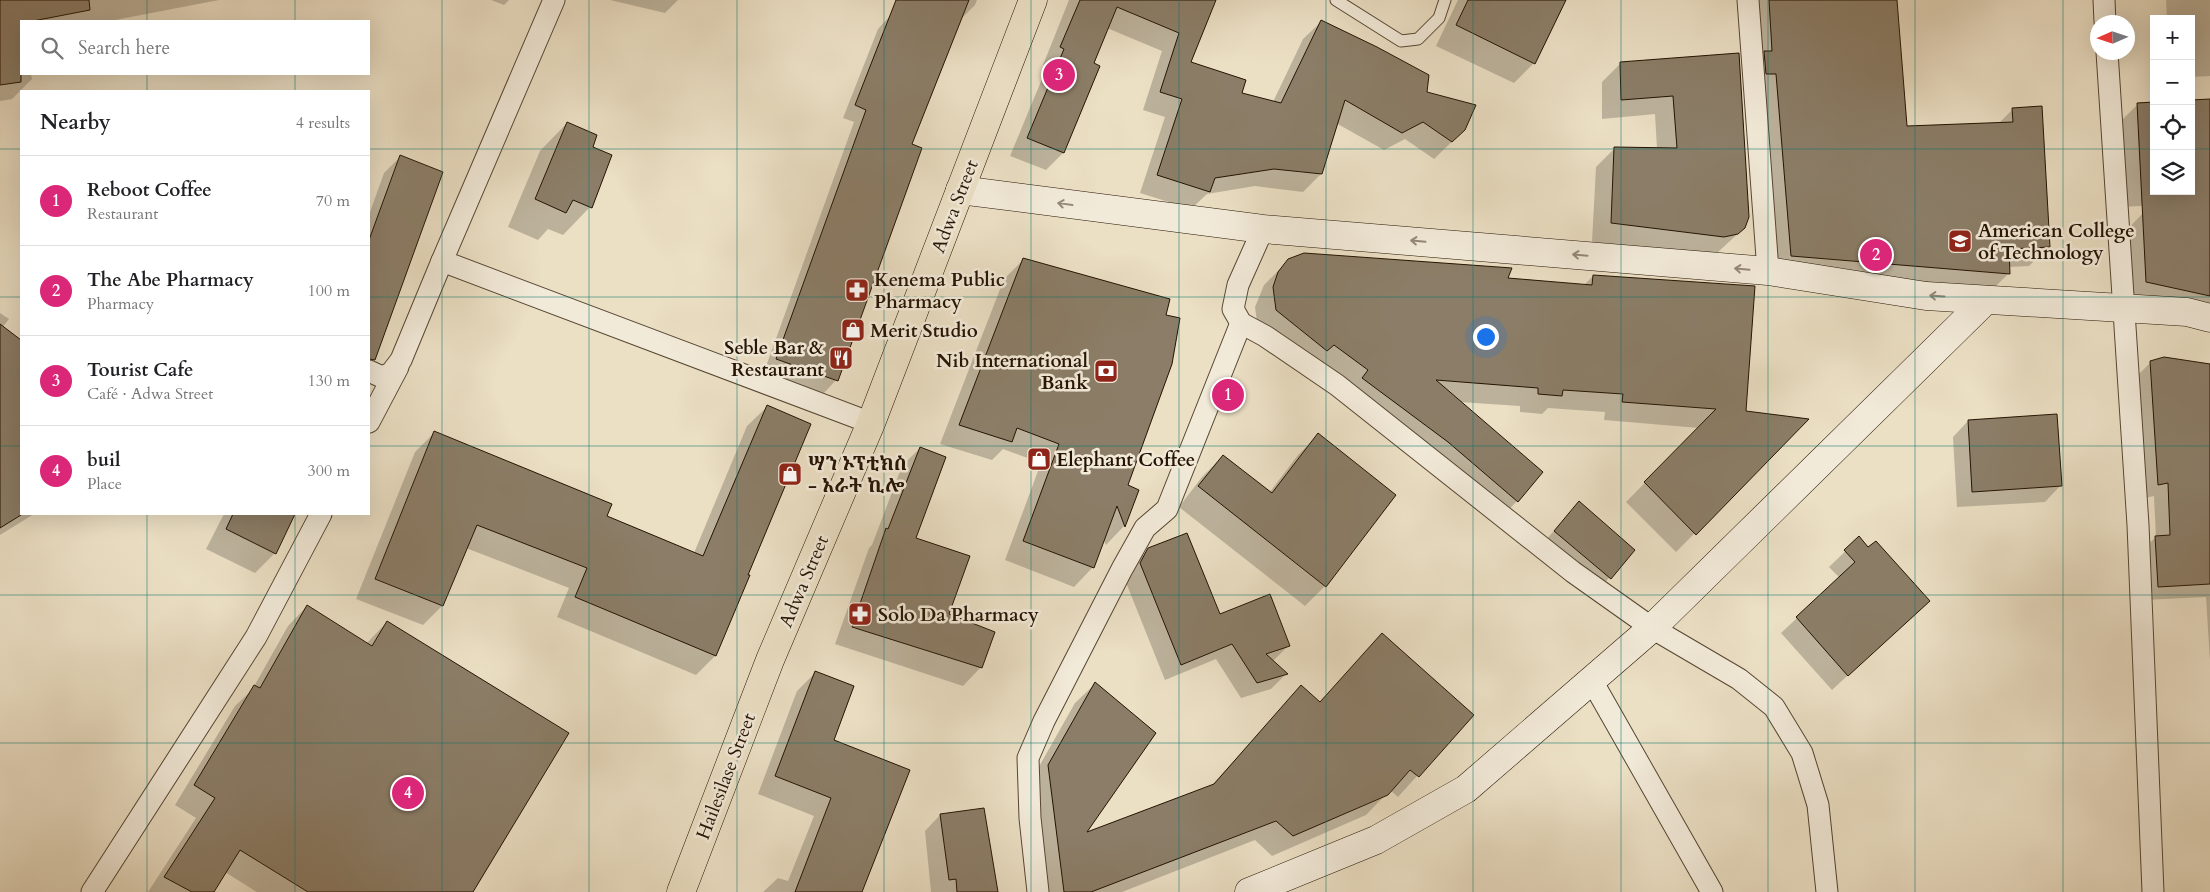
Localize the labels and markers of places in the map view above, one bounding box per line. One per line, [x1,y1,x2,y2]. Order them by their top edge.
pin: 3 [1043,56,1075,94]
place label: American College of Technology [1978,218,2135,266]
school or university icon: American College of Technology [1947,228,1973,254]
pin: 2 [1860,236,1892,274]
place label: Kenema Public Pharmacy [874,267,1005,315]
pharmacy icon: Kenema Public Pharmacy [844,277,870,303]
shop icon: Merit Studio [840,317,866,343]
place label: Merit Studio [870,318,978,344]
place label: Seble Bar & Restaurant [724,335,824,383]
restaurant icon: Seble Bar & Restaurant [828,345,854,371]
place label: Nib International Bank [936,348,1088,396]
bank icon: Nib International Bank [1093,358,1119,384]
pin: 1 [1212,376,1244,414]
shop icon: Elephant Coffee [1026,446,1052,472]
place label: Elephant Coffee [1056,447,1195,473]
place label: ሣን ኦፕቲክስ - አራት ኪሎ [808,451,907,499]
shop icon: ሣን ኦፕቲክስ - አራት ኪሎ [777,461,803,487]
pharmacy icon: Solo Da Pharmacy [847,601,873,627]
place label: Solo Da Pharmacy [878,602,1039,628]
pin: 4 [392,774,424,812]

